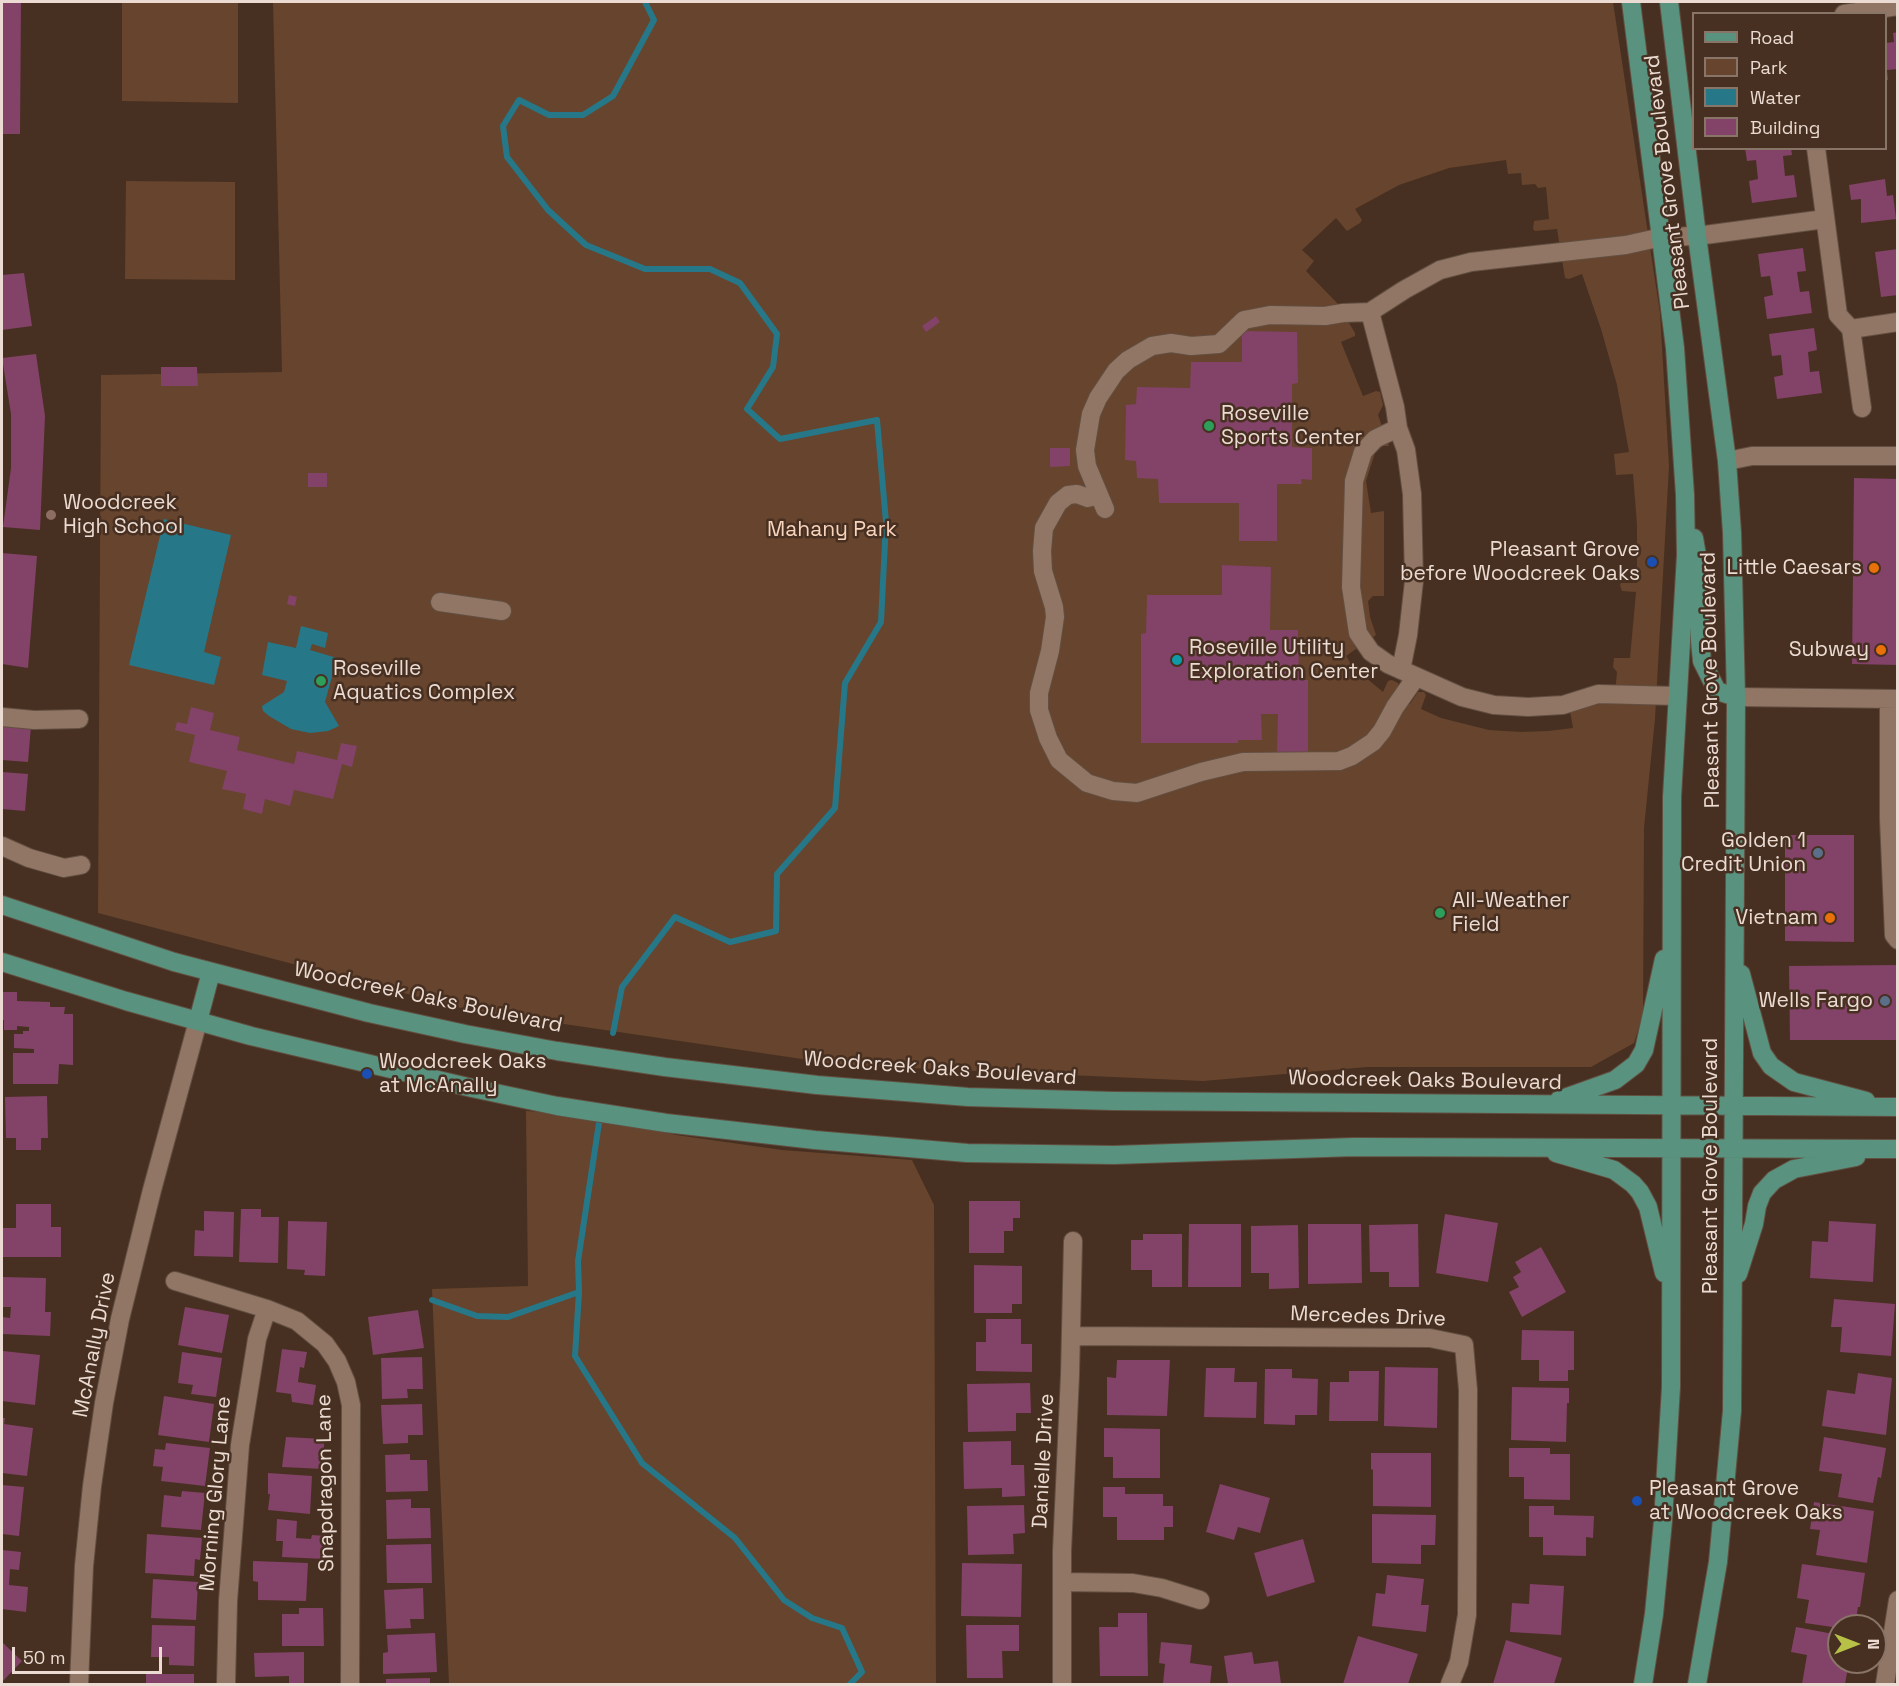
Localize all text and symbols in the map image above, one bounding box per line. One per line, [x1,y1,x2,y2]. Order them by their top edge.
legend [1692,12,1887,150]
text: Road [1750,26,1794,49]
street label: Pleasant Grove Boulevard [1640,53,1696,311]
text: Park [1750,56,1787,79]
text: Water [1750,86,1801,109]
text: Building [1750,116,1820,139]
place label: Roseville Sports Center [1221,401,1363,451]
marker: Roseville Sports Center [1202,419,1216,433]
place label: Woodcreek High School [63,490,183,540]
marker: Woodcreek High School [44,508,58,522]
park label: Mahany Park [767,517,897,543]
place label: Pleasant Grove before Woodcreek Oaks [1400,537,1640,587]
street label: Pleasant Grove Boulevard [1696,552,1726,808]
marker: Pleasant Grove before Woodcreek Oaks [1645,555,1659,569]
place label: Little Caesars [1726,555,1862,581]
marker: Little Caesars [1867,561,1881,575]
place label: Roseville Utility Exploration Center [1189,635,1378,685]
place label: Subway [1789,637,1869,663]
marker: Subway [1874,643,1888,657]
marker: Roseville Utility Exploration Center [1170,653,1184,667]
place label: Roseville Aquatics Complex [333,656,515,706]
marker: Roseville Aquatics Complex [314,674,328,688]
place label: Golden 1 Credit Union [1681,828,1806,878]
marker: Golden 1 Credit Union [1811,846,1825,860]
place label: All-Weather Field [1452,888,1569,938]
place label: Vietnam [1735,905,1818,931]
marker: All-Weather Field [1433,906,1447,920]
marker: Vietnam [1823,911,1837,925]
street label: Woodcreek Oaks Boulevard [291,957,565,1039]
place label: Wells Fargo [1758,988,1873,1014]
marker: Wells Fargo [1878,994,1892,1008]
street label: Pleasant Grove Boulevard [1698,1038,1724,1294]
street label: Woodcreek Oaks Boulevard [803,1047,1077,1091]
place label: Woodcreek Oaks at McAnally [379,1049,546,1099]
street label: Woodcreek Oaks Boulevard [1288,1066,1562,1096]
marker: Woodcreek Oaks at McAnally [360,1067,374,1081]
street label: McAnally Drive [69,1270,121,1420]
street label: Mercedes Drive [1290,1302,1446,1332]
street label: Danielle Drive [1028,1393,1060,1529]
street label: Snapdragon Lane [312,1394,340,1572]
street label: Morning Glory Lane [195,1395,237,1593]
place label: Pleasant Grove at Woodcreek Oaks [1649,1476,1843,1526]
marker: Pleasant Grove at Woodcreek Oaks [1630,1494,1644,1508]
north arrow [1827,1614,1887,1674]
scale bar [15,1635,165,1673]
text: N [1863,1639,1884,1649]
text: 50 m [23,1646,65,1669]

